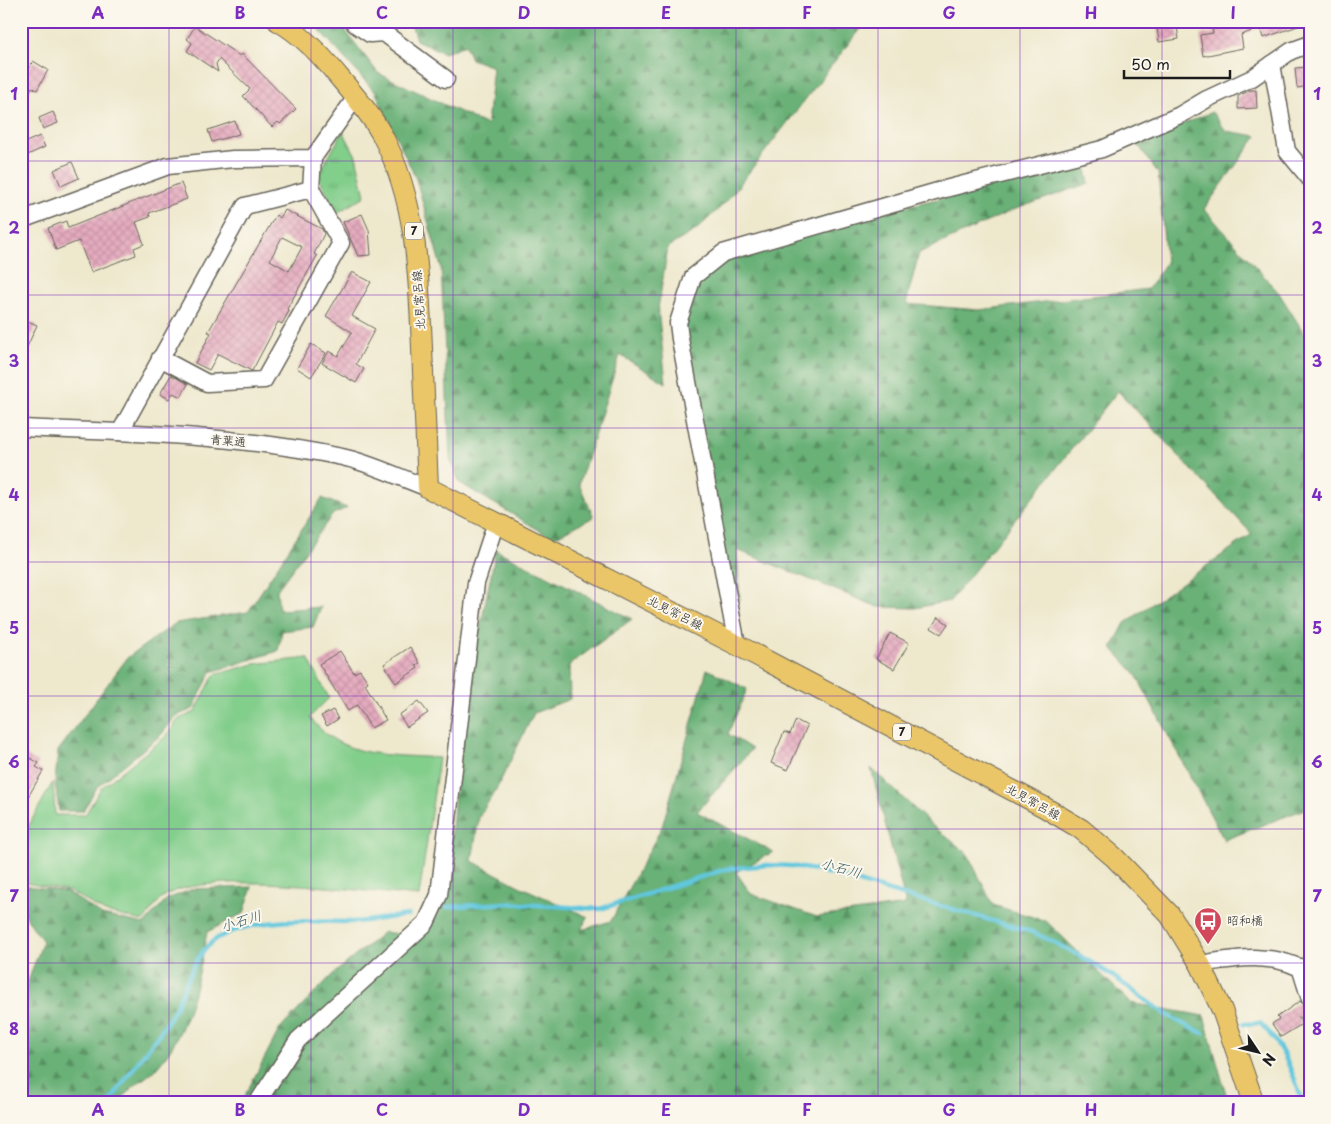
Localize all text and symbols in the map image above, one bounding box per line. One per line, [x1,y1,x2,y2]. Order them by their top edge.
text: A [92,0,105,24]
text: B [235,0,246,24]
text: C [376,0,388,24]
text: D [518,0,530,24]
text: E [661,0,671,24]
text: F [802,0,812,24]
text: G [942,0,956,24]
text: H [1085,0,1097,24]
text: I [1230,0,1236,24]
scale bar [1124,48,1230,80]
text: 50 m [1131,52,1170,75]
text: 1 [10,81,18,105]
text: 1 [1313,81,1321,105]
text: 2 [8,215,20,239]
text: 2 [1311,215,1323,239]
road number: 7 [405,222,423,240]
street label: 北見常呂線 [407,270,429,331]
text: 3 [9,348,19,372]
text: 3 [1312,348,1322,372]
street label: 青葉通 [209,429,247,451]
text: 4 [9,482,20,506]
text: 4 [1312,482,1323,506]
street label: 北見常呂線 [645,590,706,634]
text: 5 [9,615,19,639]
text: 5 [1312,615,1322,639]
road number: 7 [893,724,911,740]
text: 6 [8,749,20,773]
text: 6 [1311,749,1323,773]
street label: 北見常呂線 [1003,779,1064,824]
water label: 小石川 [818,852,864,883]
text: 7 [9,883,19,907]
text: 7 [1312,883,1322,907]
water label: 小石川 [218,904,264,937]
bus stop icon: 昭和橋 [1193,906,1223,945]
place label: 昭和橋 [1227,911,1263,929]
text: 8 [9,1016,19,1040]
text: 8 [1312,1016,1322,1040]
north arrow [1234,1026,1284,1076]
text: N [1257,1049,1281,1070]
text: A [92,1097,105,1121]
text: B [235,1097,246,1121]
text: C [376,1097,388,1121]
text: D [518,1097,530,1121]
text: E [661,1097,671,1121]
text: F [802,1097,812,1121]
text: G [942,1097,956,1121]
text: H [1085,1097,1097,1121]
text: I [1230,1097,1236,1121]

